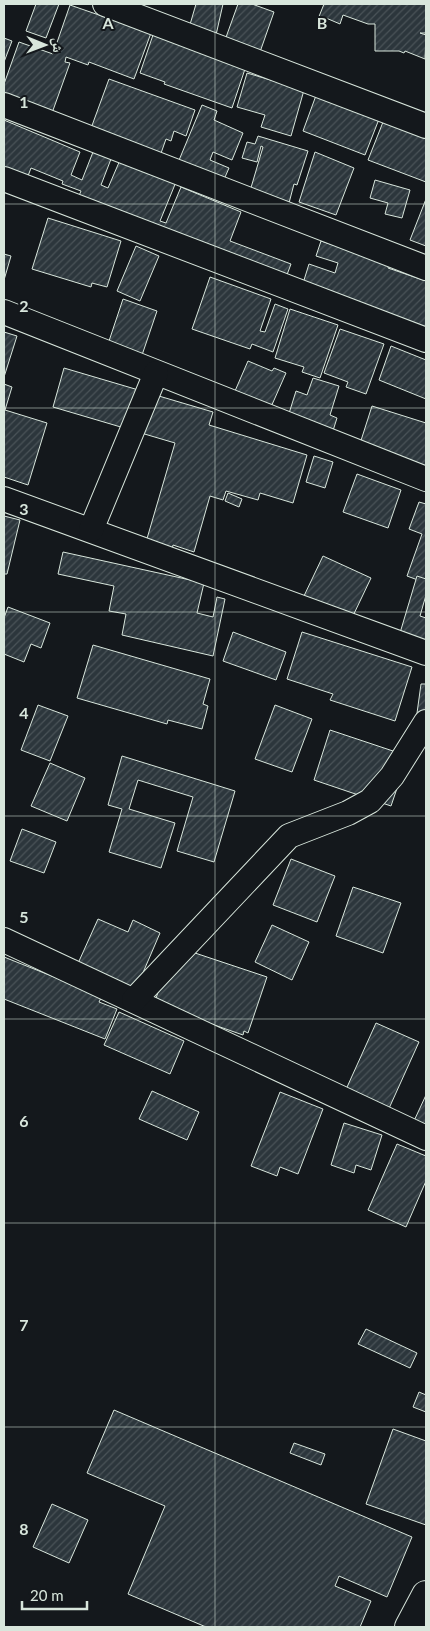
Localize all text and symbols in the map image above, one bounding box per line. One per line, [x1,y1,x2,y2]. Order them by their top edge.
text: A [101,13,114,32]
text: B [317,13,327,32]
north arrow [20,20,70,70]
text: ش [49,38,67,53]
text: 1 [19,92,29,111]
text: 2 [19,296,29,315]
text: 3 [19,499,29,518]
text: 4 [19,703,29,722]
text: 5 [19,907,29,926]
text: 6 [19,1111,29,1130]
text: 7 [19,1315,29,1334]
text: 8 [19,1519,29,1538]
scale bar [22,1578,88,1610]
text: 20 m [30,1586,64,1604]

